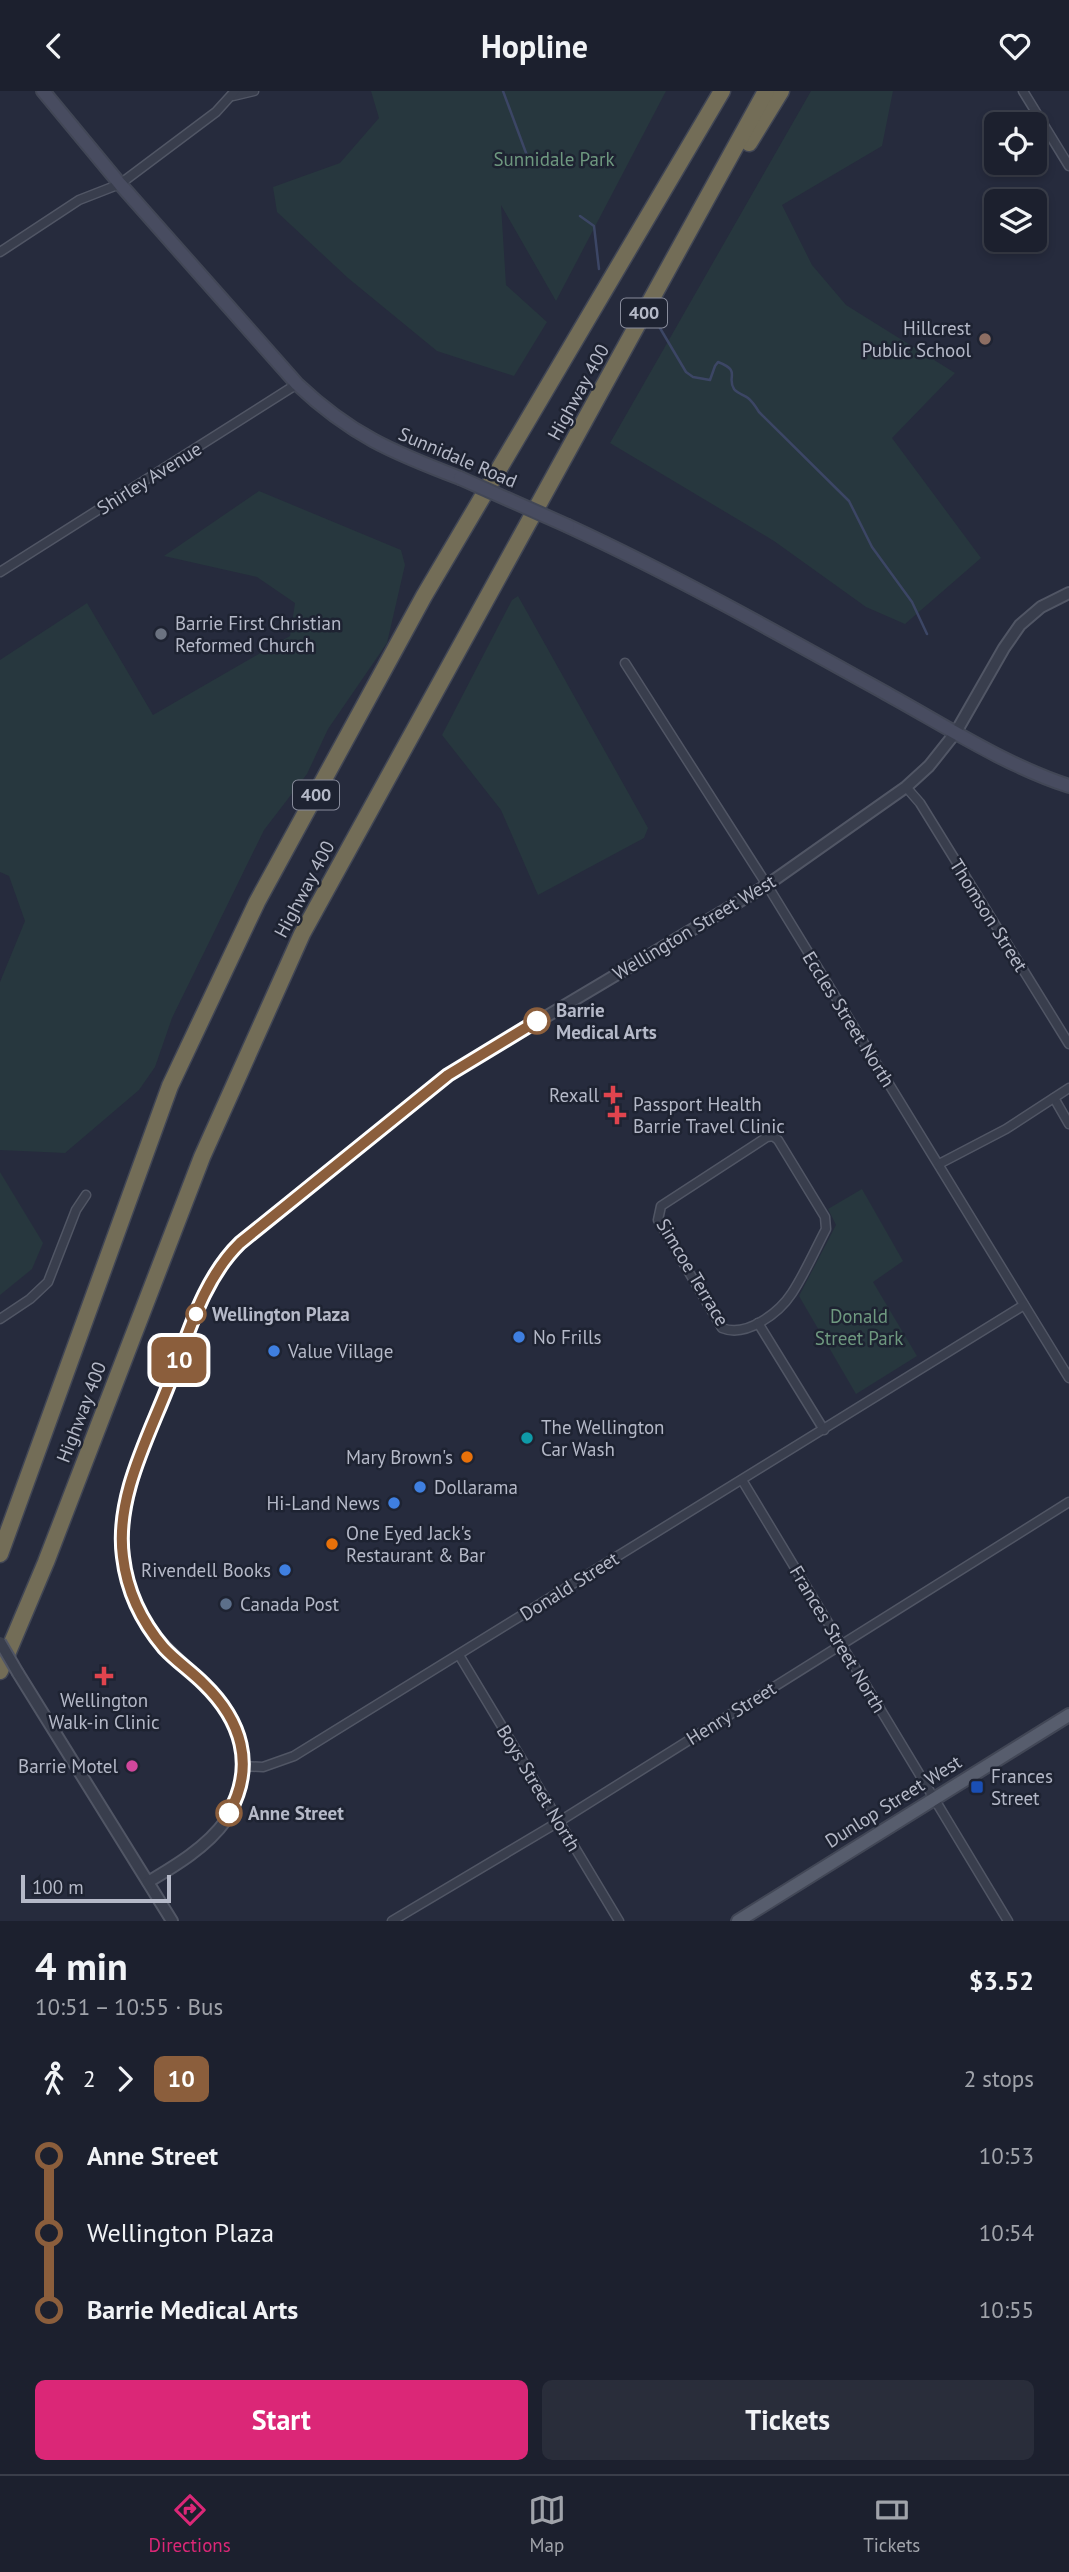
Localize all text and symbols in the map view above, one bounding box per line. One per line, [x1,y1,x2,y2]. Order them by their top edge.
text: Hopline [481,25,588,67]
icon: back [35,27,73,65]
icon: heart [996,27,1034,65]
map controls [984,112,1047,252]
button: locate [984,112,1047,175]
park label: Sunnidale Park [493,147,615,171]
button: layers [984,189,1047,252]
road number: 400 [621,299,667,327]
place label: Hillcrest Public School [862,316,972,362]
marker: Hillcrest Public School [977,331,993,347]
street label: Highway 400 [542,340,614,444]
street label: Sunnidale Road [395,421,521,493]
street label: Shirley Avenue [92,436,206,520]
place label: Barrie First Christian Reformed Church [175,611,341,657]
marker: Barrie First Christian Reformed Church [153,626,169,642]
road number: 400 [293,781,339,809]
street label: Highway 400 [268,837,340,941]
street label: Thomson Street [945,854,1034,976]
street label: Wellington Street West [608,869,780,985]
street label: Eccles Street North [798,947,900,1091]
place label: Barrie Medical Arts [556,998,657,1044]
marker: Barrie Medical Arts [524,1008,550,1034]
place label: Rexall [549,1083,599,1107]
marker: Rexall [605,1087,621,1103]
place label: Passport Health Barrie Travel Clinic [633,1092,785,1138]
marker: Passport Health Barrie Travel Clinic [607,1105,627,1125]
street label: Simcoe Terrace [652,1214,734,1330]
place label: Wellington Plaza [212,1302,350,1326]
marker: Wellington Plaza [186,1304,206,1324]
park label: Donald Street Park [815,1304,903,1350]
place label: No Frills [533,1325,602,1349]
marker: No Frills [511,1329,527,1345]
line badge: 10 [148,1337,210,1383]
place label: Value Village [287,1339,393,1363]
marker: Value Village [266,1343,282,1359]
text: 10 [165,1344,193,1375]
street label: Highway 400 [51,1358,111,1466]
place label: The Wellington Car Wash [541,1415,664,1461]
marker: The Wellington Car Wash [519,1430,535,1446]
place label: Mary Brown's [346,1445,453,1469]
marker: Mary Brown's [459,1449,475,1465]
place label: Dollarama [434,1475,518,1499]
marker: Dollarama [412,1479,428,1495]
place label: Hi-Land News [267,1491,380,1515]
marker: Hi-Land News [386,1495,402,1511]
place label: One Eyed Jack's Restaurant & Bar [346,1521,486,1567]
marker: One Eyed Jack's Restaurant & Bar [324,1536,340,1552]
street label: Donald Street [515,1546,623,1626]
place label: Rivendell Books [141,1558,271,1582]
street label: Frances Street North [785,1561,891,1717]
marker: Rivendell Books [277,1562,293,1578]
place label: Canada Post [240,1592,340,1616]
marker: Canada Post [218,1596,234,1612]
marker: Wellington Walk-in Clinic [94,1666,114,1686]
street label: Henry Street [682,1676,781,1750]
place label: Wellington Walk-in Clinic [48,1688,160,1734]
street label: Boys Street North [492,1720,586,1856]
street label: Dunlop Street West [820,1749,966,1853]
place label: Barrie Motel [18,1754,118,1778]
marker: Barrie Motel [124,1758,140,1774]
place label: Frances Street [991,1764,1053,1810]
marker: Frances Street [969,1779,985,1795]
marker: Anne Street [216,1800,242,1826]
place label: Anne Street [248,1801,344,1825]
scale bar [21,1872,172,1904]
text: 100 m [32,1875,84,1899]
text: 4 min [35,1941,128,1990]
text: $3.52 [969,1964,1034,1997]
text: 10:51 – 10:55 · Bus [35,1992,223,2021]
icon: walk [35,2060,73,2098]
icon: forward [106,2060,144,2098]
text: 10 [168,2063,195,2094]
text: 2 [83,2064,96,2093]
text: 2 stops [964,2064,1034,2093]
text: Anne Street [87,2139,218,2172]
text: 10:53 [979,2141,1034,2170]
text: Wellington Plaza [87,2216,274,2249]
text: 10:54 [979,2218,1034,2247]
text: Barrie Medical Arts [87,2293,298,2326]
text: 10:55 [979,2295,1034,2324]
button: Start [35,2380,528,2460]
button: Tickets [542,2380,1034,2460]
tab: Directions [149,2491,231,2557]
tab: Map [528,2491,566,2557]
tab: Tickets [863,2491,920,2557]

